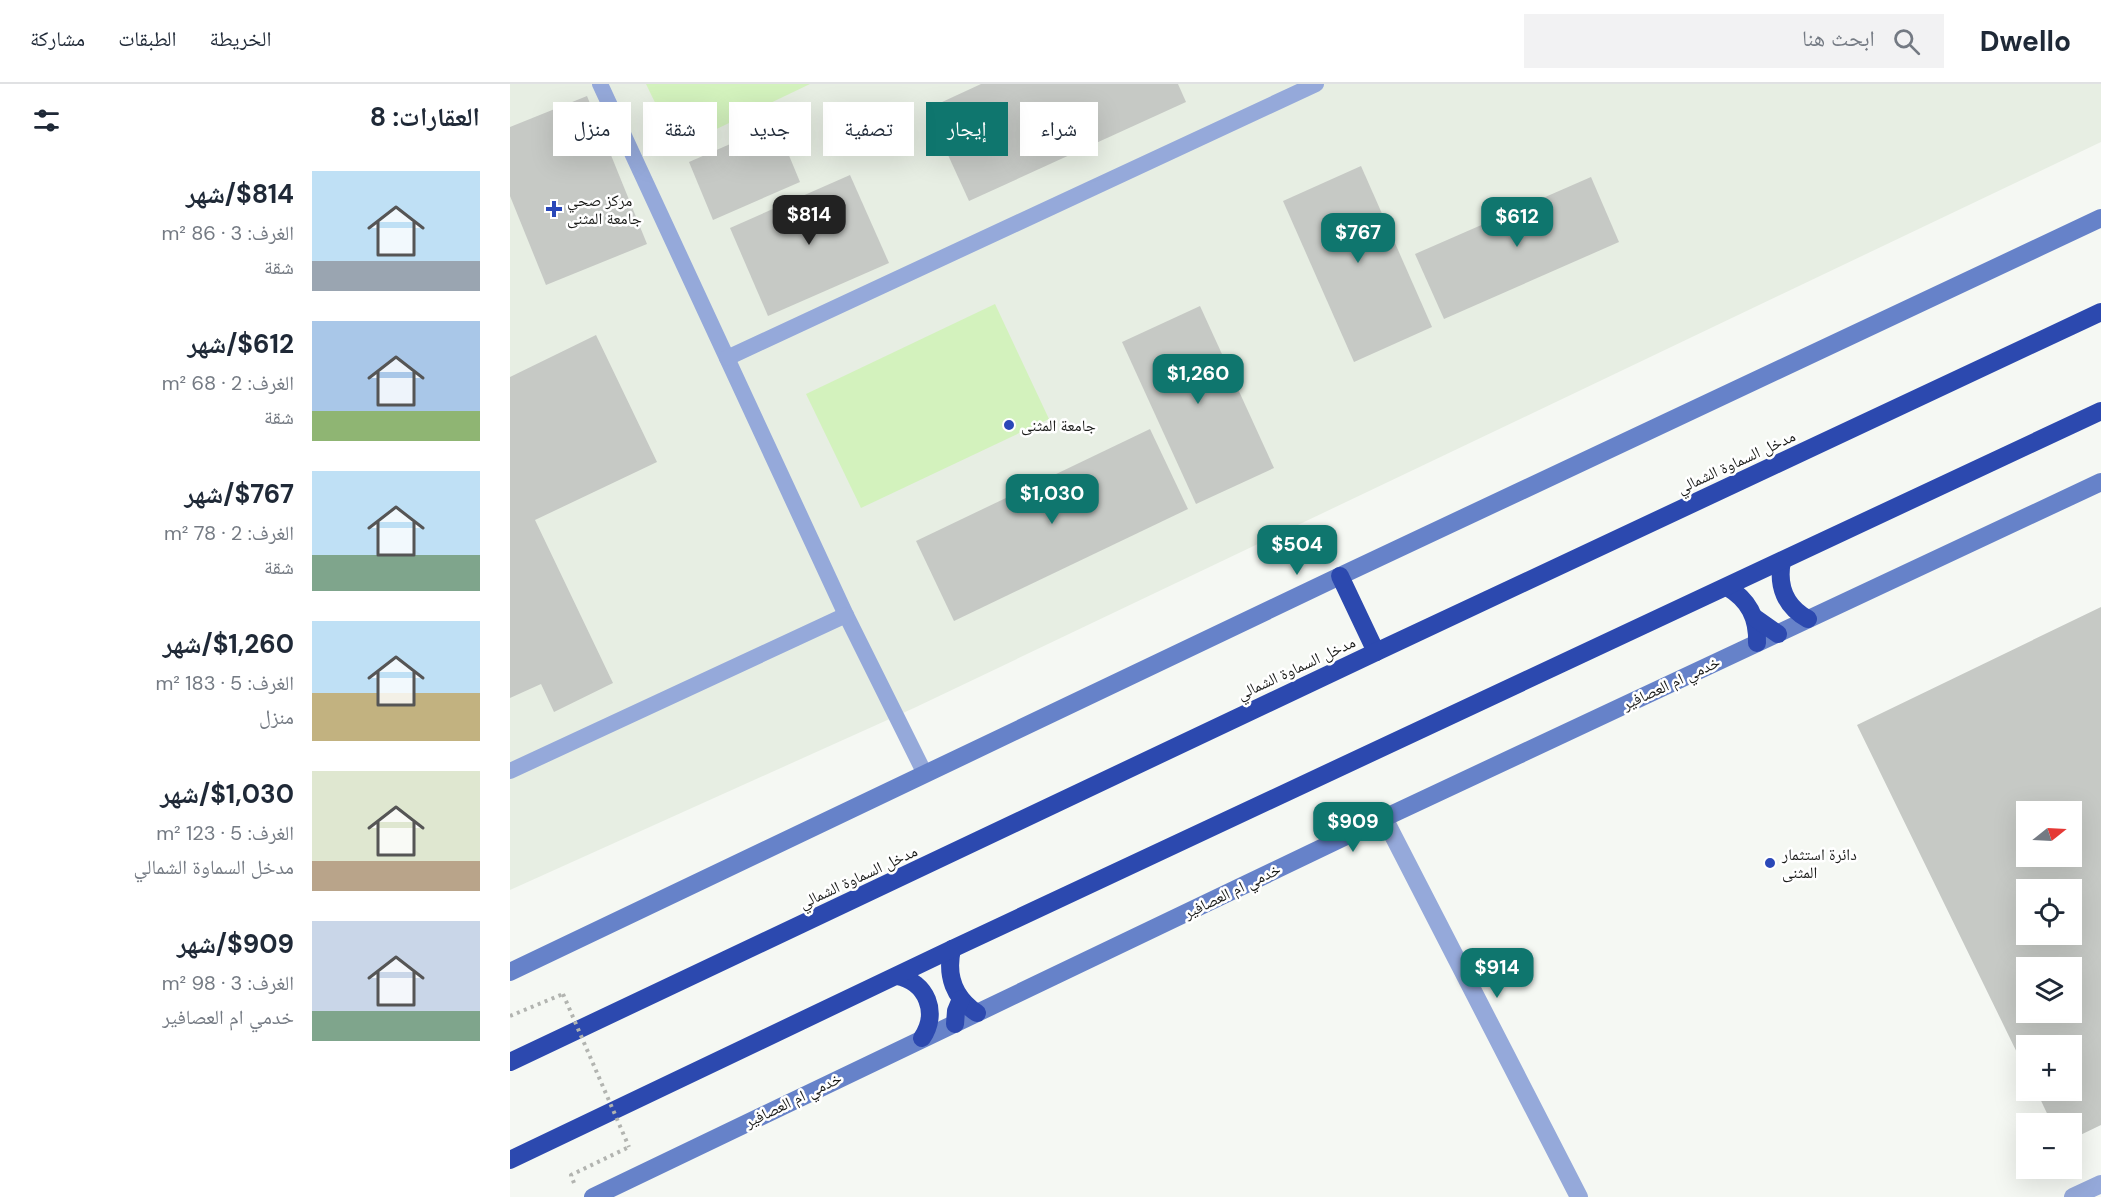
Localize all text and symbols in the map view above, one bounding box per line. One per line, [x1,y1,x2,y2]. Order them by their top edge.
search box [1524,14,1944,68]
text: Dwello [1980,23,2071,60]
text: ابحث هنا [1802,24,1875,53]
text: مشاركة [30,25,85,53]
text: الطبقات [118,25,177,53]
text: الخريطة [210,25,271,53]
icon: search [1890,25,1923,58]
text: العقارات: 8 [370,100,480,134]
chip: منزل [553,102,631,156]
chip: شقة [643,102,717,156]
chip: جديد [729,102,811,156]
chip: تصفية [823,102,914,156]
chip: إيجار [926,102,1008,156]
chip: شراء [1020,102,1098,156]
icon: filters [30,104,63,137]
text: $814/شهر [186,177,294,211]
place label: مركز صحي جامعة المثنى [567,190,642,229]
icon: home [360,195,432,267]
pin: $814 [773,195,845,246]
pin: $612 [1481,197,1553,248]
marker: مركز صحي جامعة المثنى [545,200,563,218]
text: $814 [787,201,831,227]
text: $612 [1495,203,1539,229]
pin: $767 [1322,213,1394,264]
text: $767 [1335,219,1381,245]
text: الغرف: 3 · 86 m² [161,220,294,246]
text: شقة [264,254,294,280]
text: $612/شهر [187,327,294,361]
icon: home [360,345,432,417]
pin: $1,260 [1149,354,1247,405]
text: $1,260 [1167,360,1229,386]
text: الغرف: 2 · 68 m² [162,370,294,396]
text: شقة [264,404,294,430]
place label: جامعة المثنى [1021,415,1096,436]
marker: جامعة المثنى [1002,418,1016,432]
street label: مدخل السماوة الشمالي [1673,425,1799,501]
pin: $1,030 [1003,474,1101,525]
text: $767/شهر [185,477,294,511]
text: $1,030 [1020,480,1084,506]
icon: home [360,495,432,567]
text: الغرف: 2 · 78 m² [164,520,294,546]
pin: $504 [1261,525,1333,576]
text: $504 [1271,531,1323,557]
text: شقة [264,554,294,580]
text: $1,260/شهر [163,627,294,661]
street label: مدخل السماوة الشمالي [1233,631,1359,707]
icon: home [360,645,432,717]
street label: خدمي ام العصافير [1618,651,1724,717]
text: الغرف: 5 · 183 m² [156,670,294,696]
text: منزل [259,704,294,730]
text: $1,030/شهر [160,777,294,811]
icon: home [360,795,432,867]
north arrow [2016,801,2082,867]
map controls [2016,801,2082,1179]
pin: $909 [1317,802,1389,853]
text: $909 [1327,808,1379,834]
text: الغرف: 5 · 123 m² [156,820,294,846]
street label: مدخل السماوة الشمالي [795,840,921,916]
place label: دائرة استثمار المثنى [1781,844,1857,883]
text: مدخل السماوة الشمالي [134,854,294,880]
marker: دائرة استثمار المثنى [1763,856,1777,870]
street label: خدمي ام العصافير [1179,858,1285,926]
button: locate [2016,879,2082,945]
text: $909/شهر [177,927,294,961]
icon: home [360,945,432,1017]
pin: $914 [1461,948,1533,999]
text: $914 [1475,954,1519,980]
button: layers [2016,957,2082,1023]
text: الغرف: 3 · 98 m² [162,970,294,996]
text: خدمي ام العصافير [162,1004,294,1030]
button: + [2016,1035,2082,1101]
street label: خدمي ام العصافير [740,1067,846,1135]
button: − [2016,1113,2082,1179]

